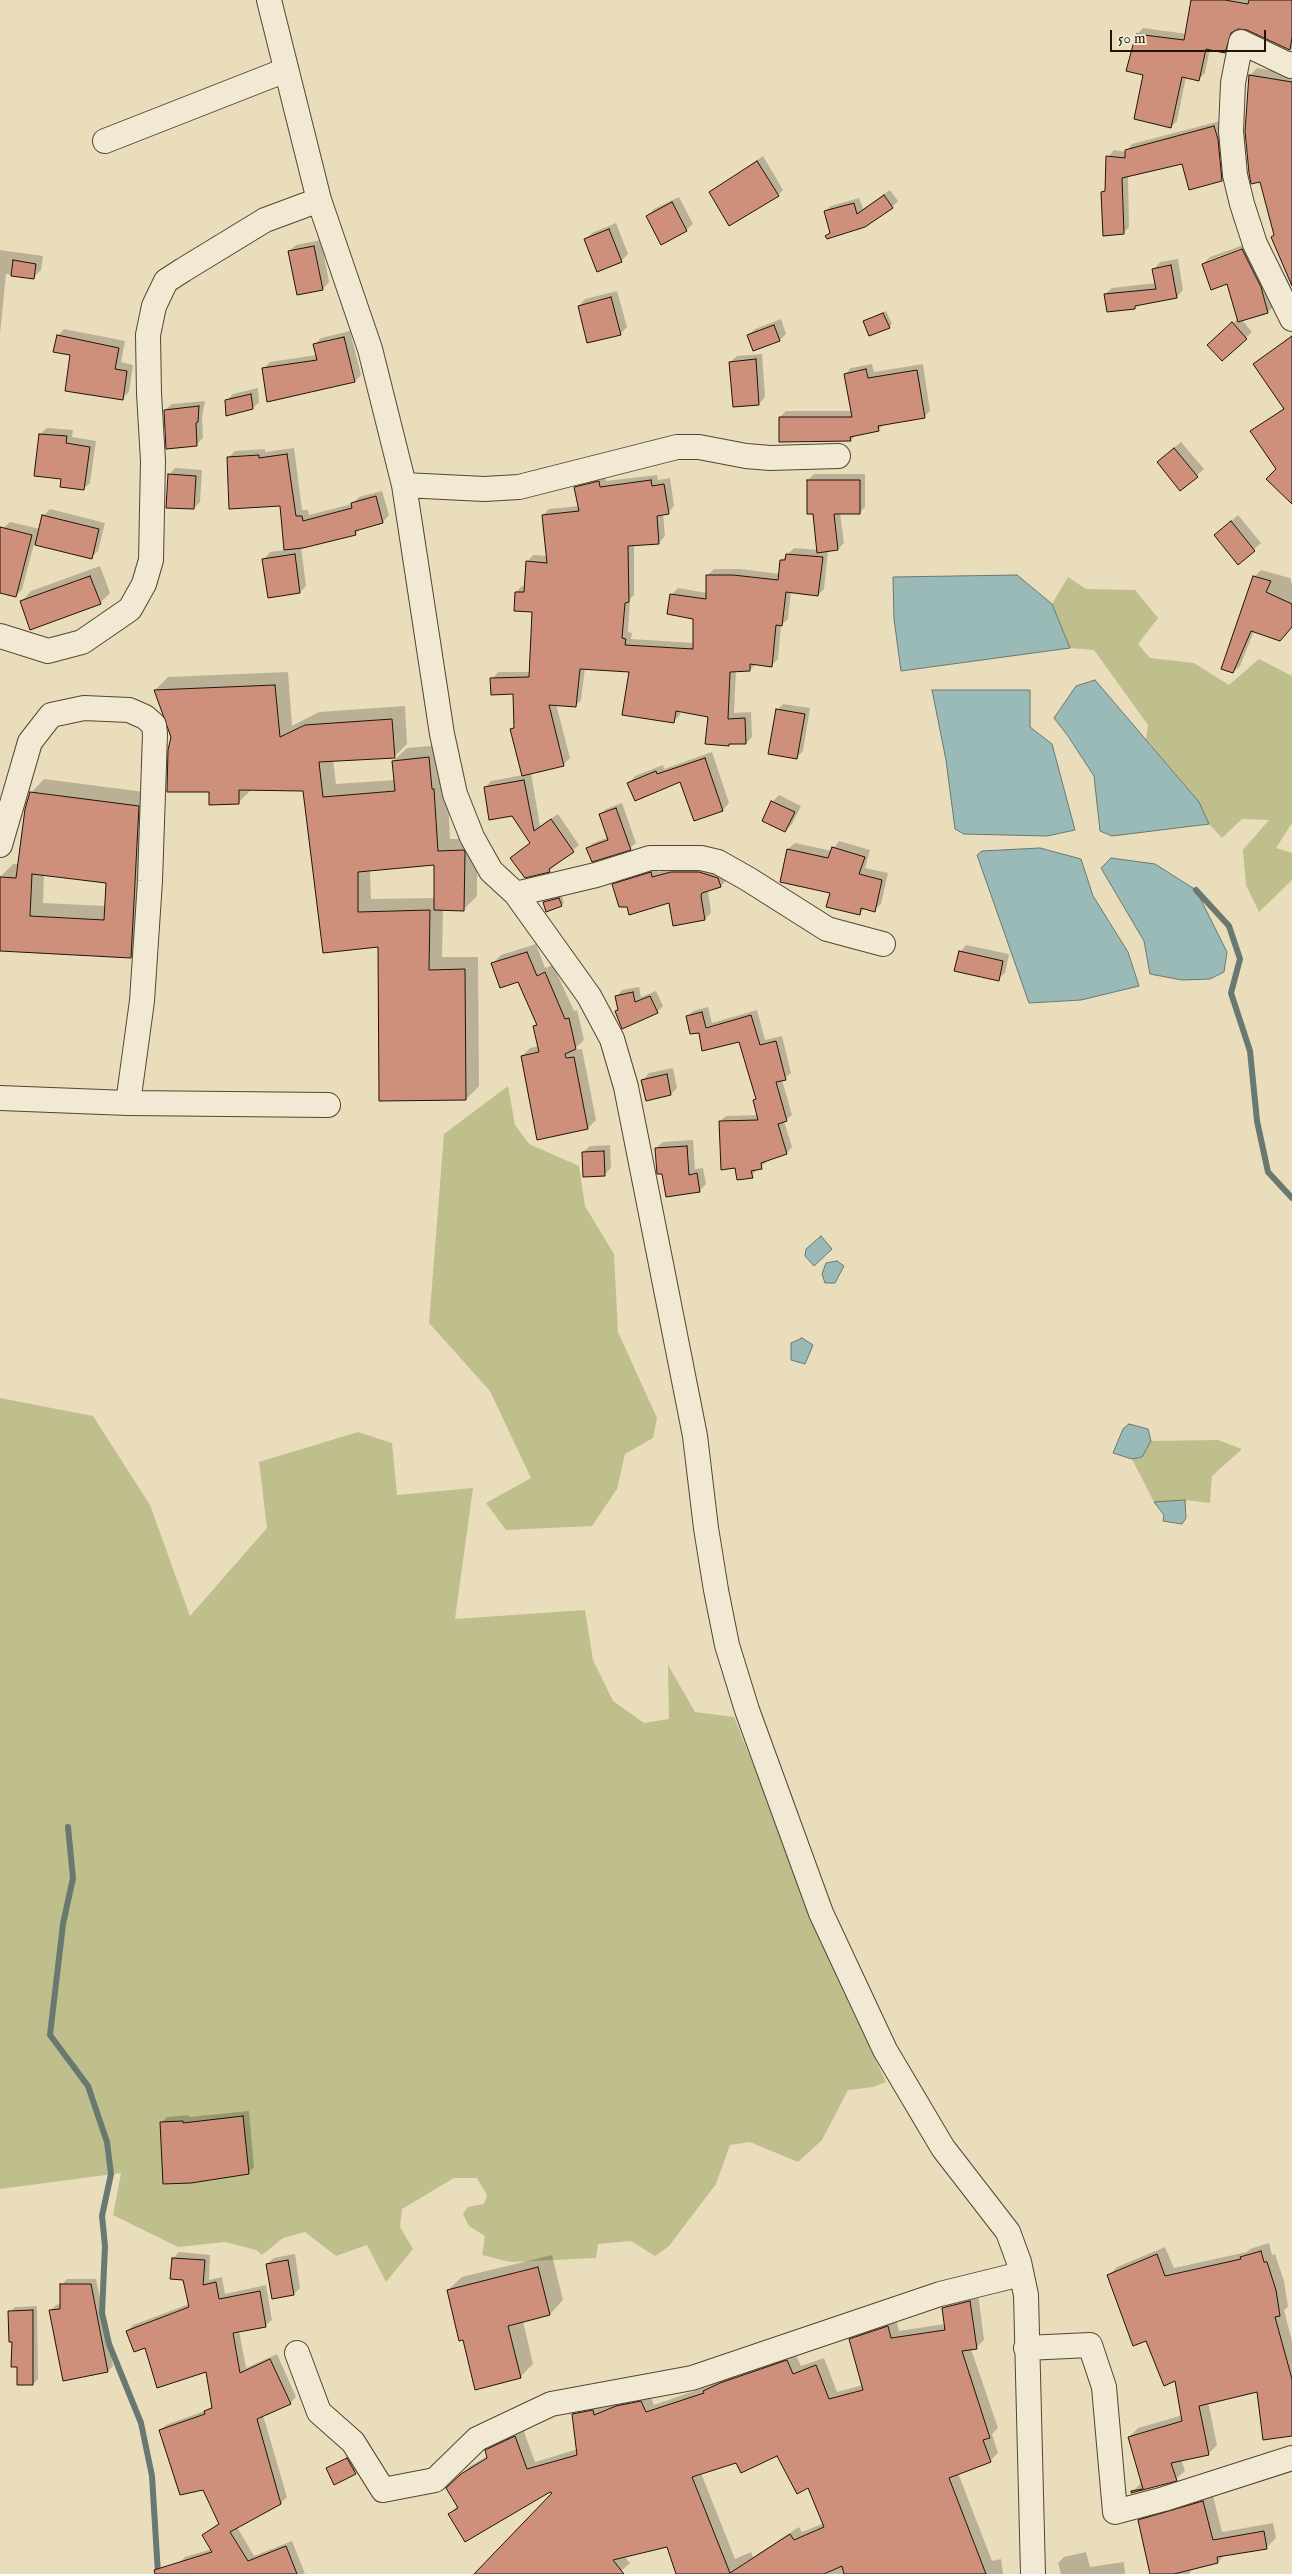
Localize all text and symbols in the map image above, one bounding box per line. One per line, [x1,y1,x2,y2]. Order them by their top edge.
scale bar [1112,20,1268,52]
text: 50 m [1118,29,1146,48]

